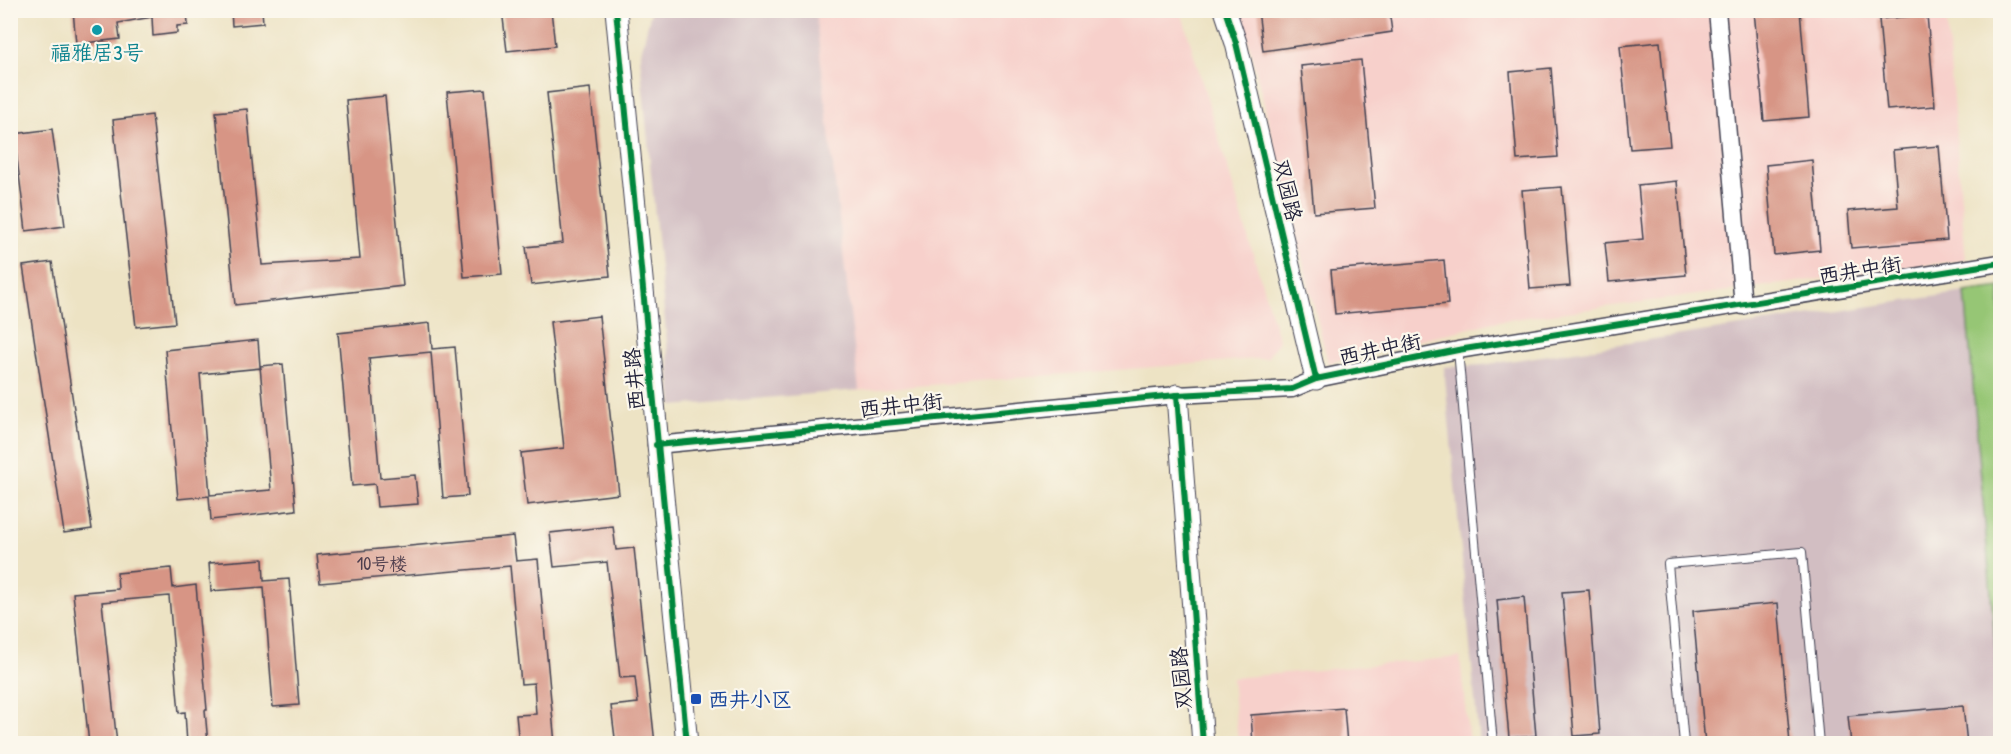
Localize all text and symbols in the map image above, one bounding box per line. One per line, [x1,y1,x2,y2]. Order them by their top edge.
marker: 福雅居3号 [90,23,104,37]
place label: 福雅居3号 [50,38,144,67]
street label: 双园路 [1267,156,1309,224]
street label: 西井中街 [1816,249,1904,291]
street label: 西井中街 [1336,326,1424,372]
street label: 西井路 [617,346,651,412]
street label: 西井中街 [858,386,944,424]
house number: 10号楼 [357,551,407,576]
street label: 双园路 [1164,645,1198,711]
place label: 西井小区 [708,685,792,714]
marker: 西井小区 [689,692,703,706]

